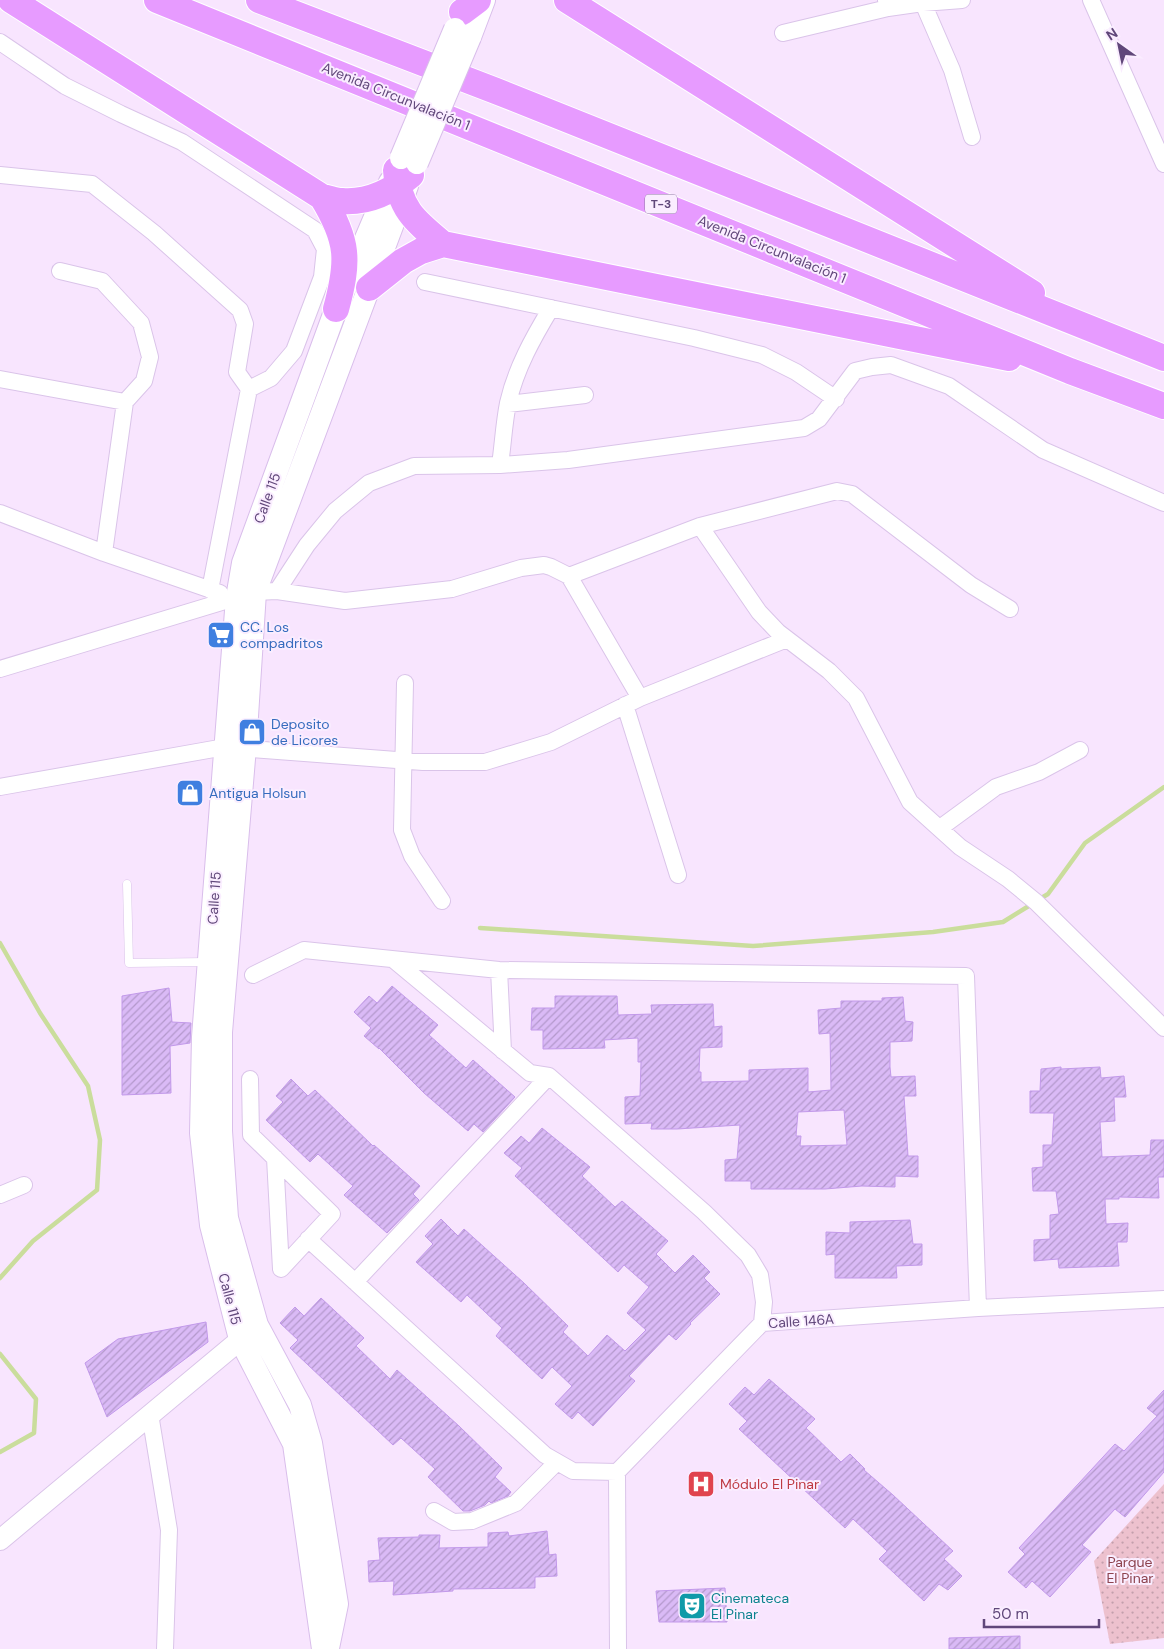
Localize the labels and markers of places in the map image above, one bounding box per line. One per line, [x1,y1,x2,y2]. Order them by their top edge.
place label: CC. Los compadritos [240,618,323,652]
supermarket icon: CC. Los compadritos [206,620,236,650]
place label: Deposito de Licores [271,715,338,749]
shop icon: Deposito de Licores [237,717,267,747]
shop icon: Antigua Holsun [175,778,205,808]
place label: Antigua Holsun [209,784,306,802]
hospital icon: Módulo El Pinar [686,1469,716,1499]
place label: Módulo El Pinar [720,1475,819,1493]
place label: Cinemateca El Pinar [711,1589,789,1623]
theatre icon: Cinemateca El Pinar [677,1591,707,1621]

